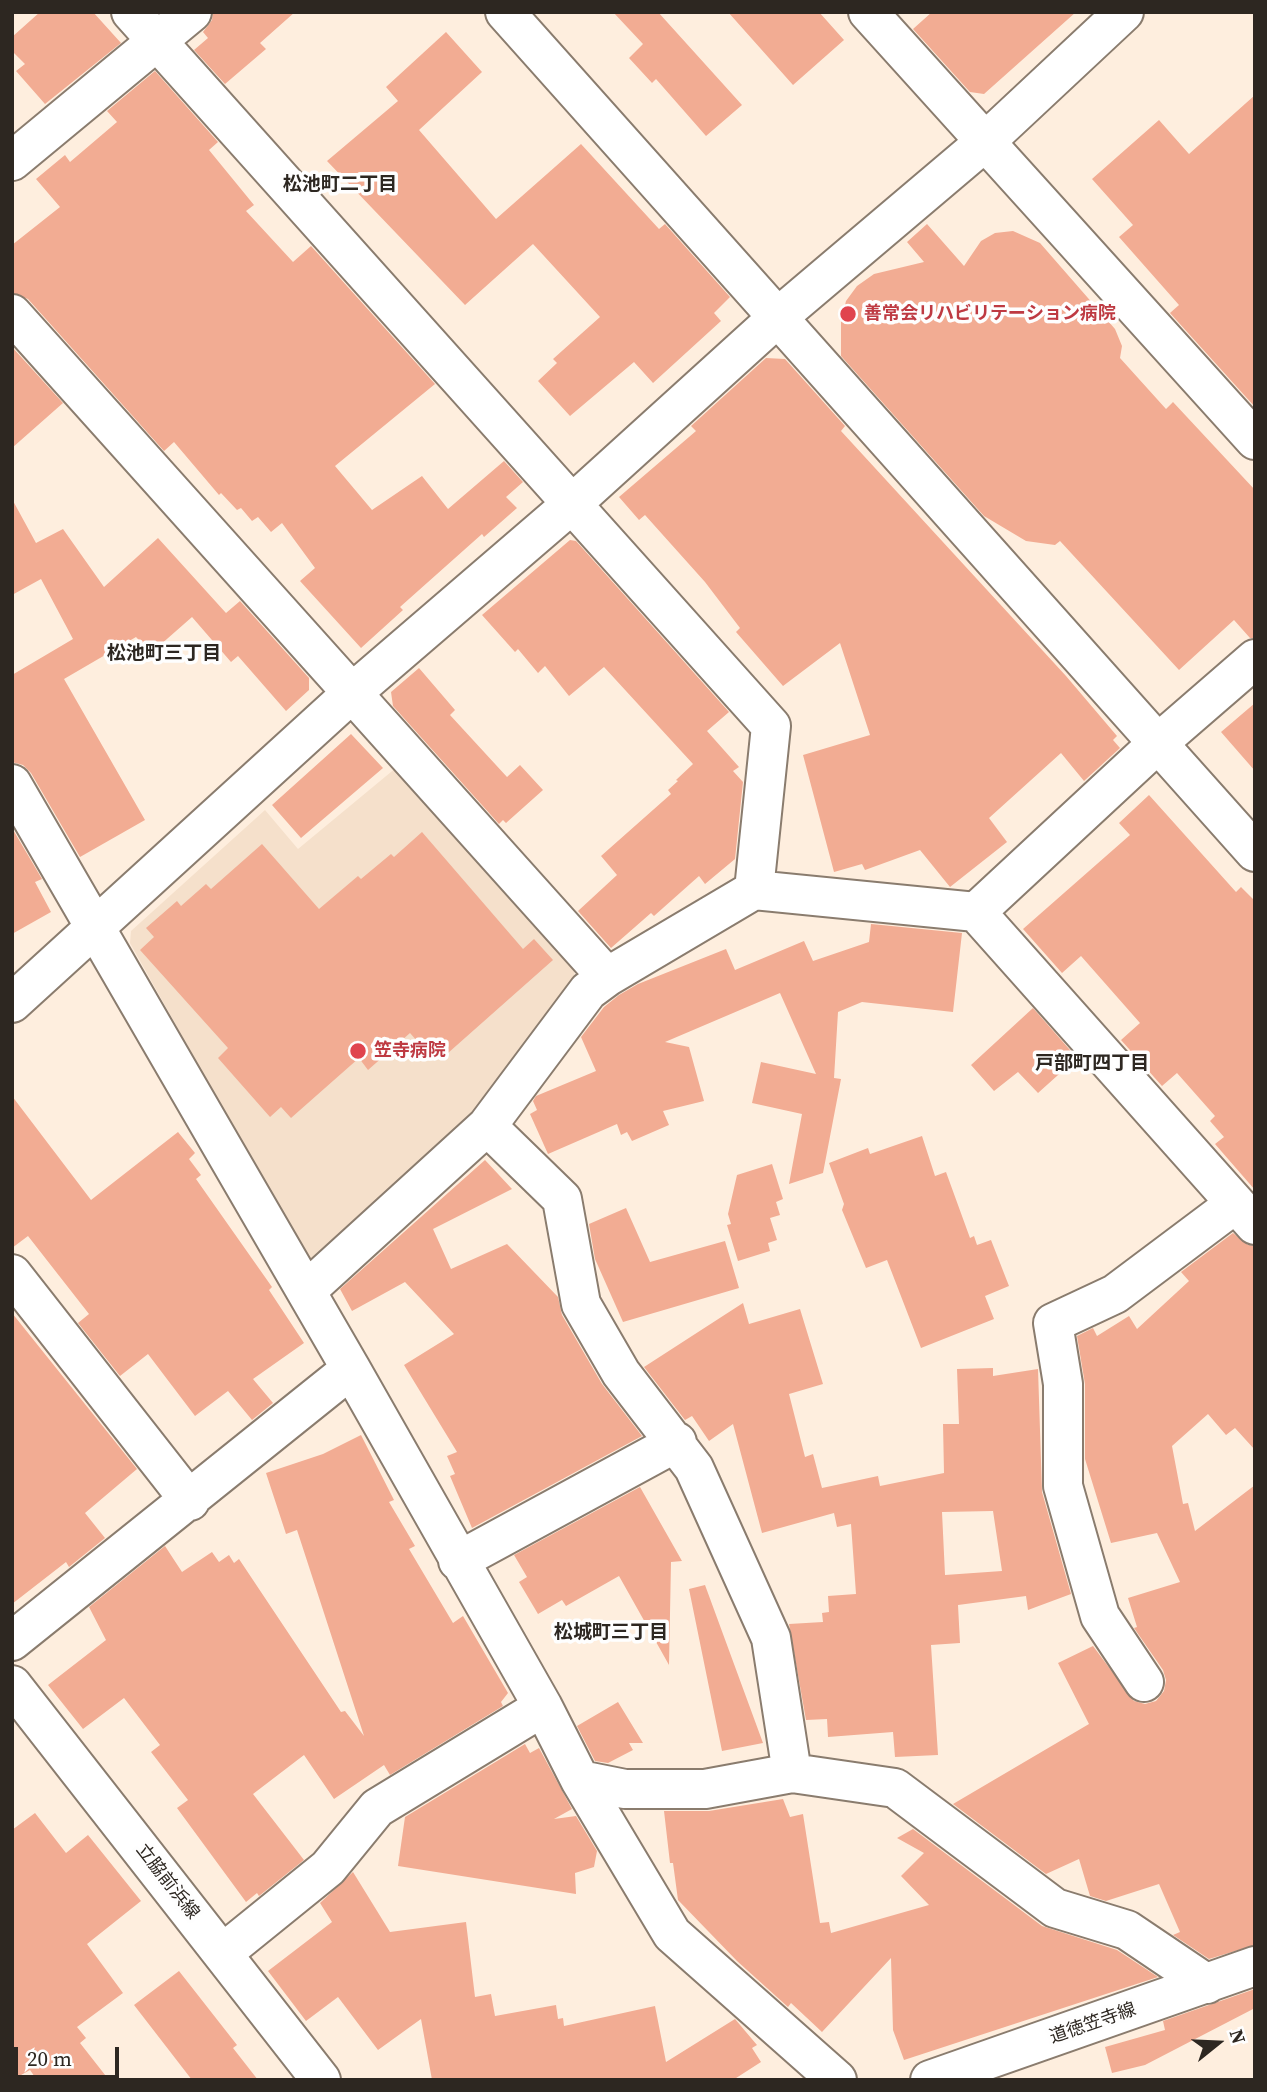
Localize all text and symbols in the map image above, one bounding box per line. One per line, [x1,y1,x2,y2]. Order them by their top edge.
district label: 松池町二丁目 [283,174,397,196]
place label: 善常会リハビリテーション病院 [864,303,1116,325]
marker: 善常会リハビリテーション病院 [838,304,858,324]
district label: 松池町三丁目 [107,643,221,665]
place label: 笠寺病院 [374,1040,446,1062]
marker: 笠寺病院 [348,1041,368,1061]
district label: 戸部町四丁目 [1035,1053,1149,1075]
district label: 松城町三丁目 [554,1622,668,1644]
street label: 立脇前浜線 [131,1840,203,1924]
street label: 道徳笠寺線 [1047,1999,1139,2049]
north arrow [1183,2008,1253,2078]
text: N [1223,2026,1252,2047]
scale bar [18,2032,122,2076]
text: 20 m [27,2044,72,2073]

